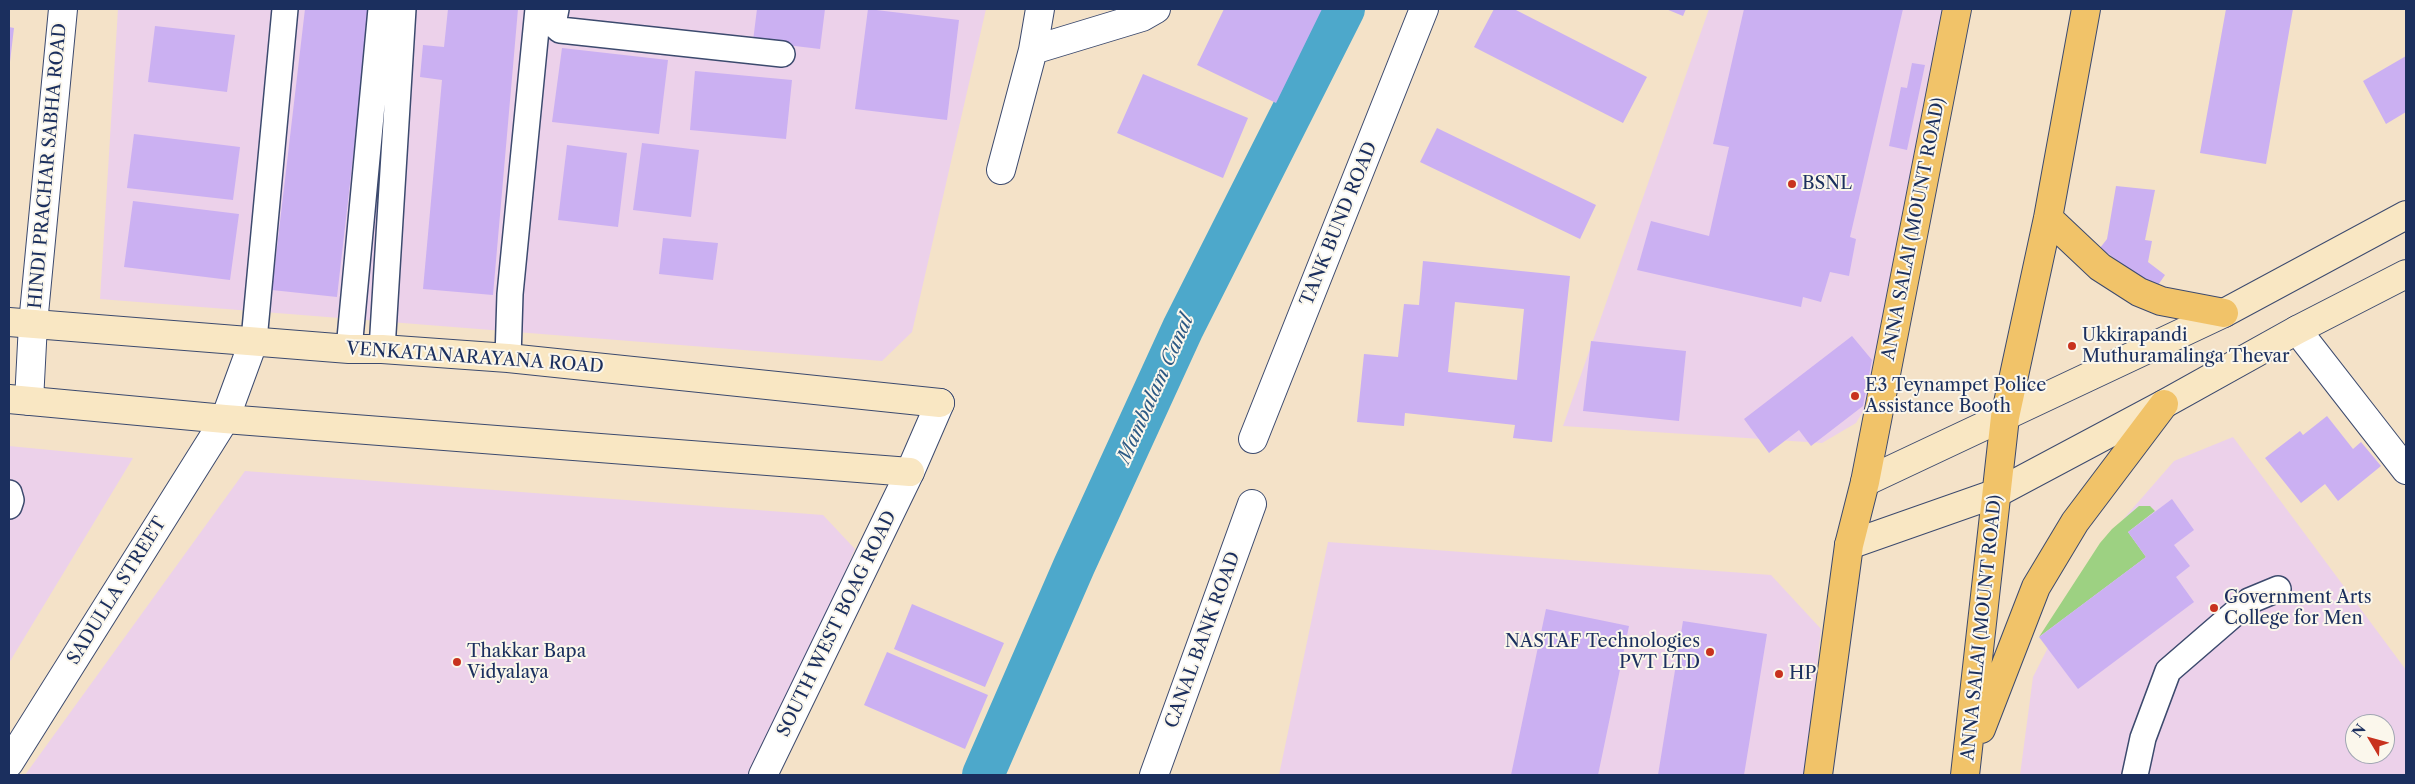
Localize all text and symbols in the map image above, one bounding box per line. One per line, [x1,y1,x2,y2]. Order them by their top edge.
street label: HINDI PRACHAR SABHA ROAD [25,22,71,310]
street label: ANNA SALAI (MOUNT ROAD) [1878,96,1950,362]
street label: TANK BUND ROAD [1296,139,1382,309]
place label: BSNL [1802,173,1852,195]
marker: BSNL [1786,178,1798,190]
water label: Mambalam Canal [1113,311,1199,467]
place label: Ukkirapandi Muthuramalinga Thevar [2082,325,2290,368]
street label: VENKATANARAYANA ROAD [346,338,604,378]
marker: Ukkirapandi Muthuramalinga Thevar [2066,340,2078,352]
place label: E3 Teynampet Police Assistance Booth [1865,375,2046,418]
marker: E3 Teynampet Police Assistance Booth [1849,390,1861,402]
street label: ANNA SALAI (MOUNT ROAD) [1957,494,2007,762]
street label: SOUTH WEST BOAG ROAD [773,508,901,740]
street label: SADULLA STREET [63,513,171,669]
street label: CANAL BANK ROAD [1161,549,1245,731]
place label: Government Arts College for Men [2224,587,2372,630]
marker: Government Arts College for Men [2208,602,2220,614]
place label: NASTAF Technologies PVT LTD [1505,631,1700,674]
place label: Thakkar Bapa Vidyalaya [467,641,586,684]
marker: NASTAF Technologies PVT LTD [1704,646,1716,658]
marker: Thakkar Bapa Vidyalaya [451,656,463,668]
place label: HP [1789,663,1816,685]
marker: HP [1773,668,1785,680]
north arrow [2345,714,2395,764]
text: N [2348,720,2370,741]

